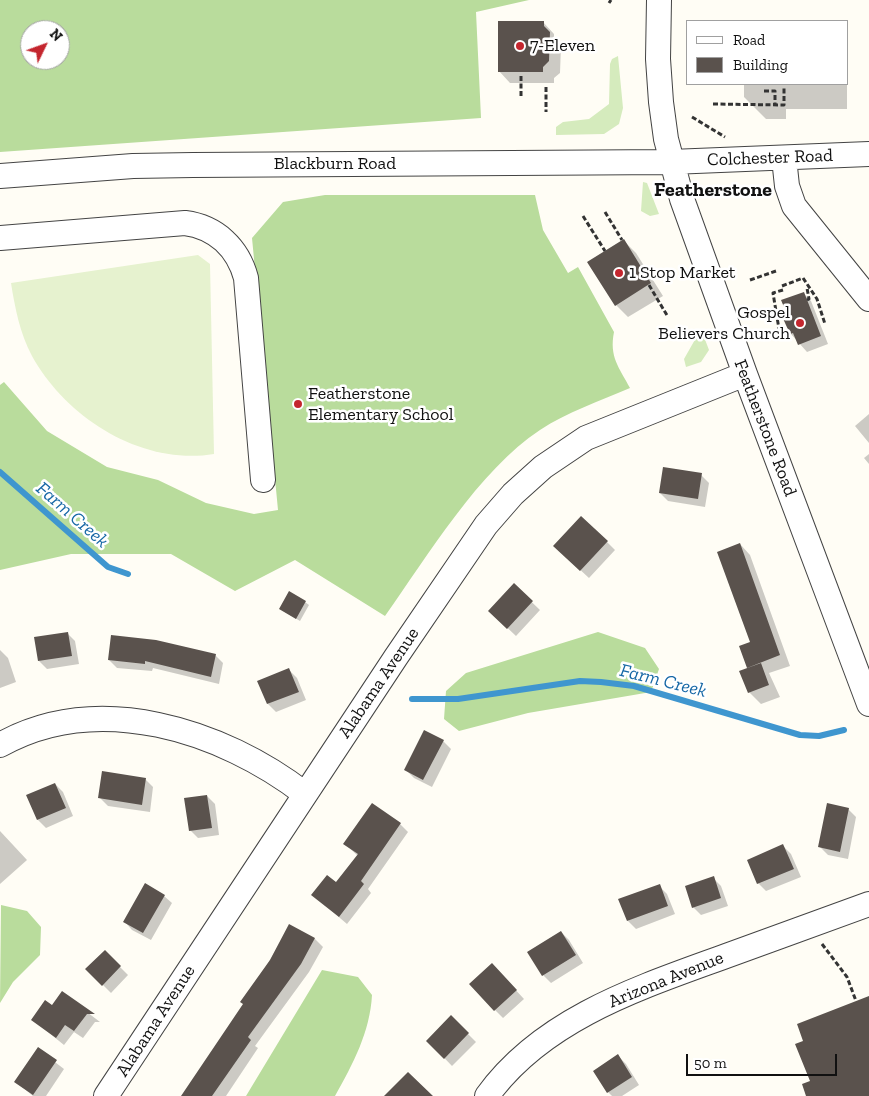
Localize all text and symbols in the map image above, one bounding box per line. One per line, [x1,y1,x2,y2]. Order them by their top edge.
north arrow [20,20,70,70]
legend [686,20,849,85]
text: N [46,26,66,45]
text: Road [733,31,765,49]
place label: 7-Eleven [530,35,595,57]
marker: 7-Eleven [514,40,526,52]
text: Building [733,56,788,74]
street label: Colchester Road [707,145,833,171]
street label: Blackburn Road [274,153,396,175]
district label: Featherstone [654,178,772,202]
place label: 1 Stop Market [629,262,736,284]
marker: 1 Stop Market [613,267,625,279]
place label: Gospel Believers Church [658,302,790,344]
marker: Gospel Believers Church [794,317,806,329]
street label: Featherstone Road [729,356,801,500]
place label: Featherstone Elementary School [308,383,454,426]
marker: Featherstone Elementary School [292,398,304,410]
water label: Farm Creek [31,477,113,553]
street label: Alabama Avenue [334,624,424,742]
water label: Farm Creek [617,659,709,703]
street label: Arizona Avenue [605,947,727,1013]
street label: Alabama Avenue [112,961,200,1081]
scale bar [689,1044,840,1076]
text: 50 m [694,1054,727,1072]

